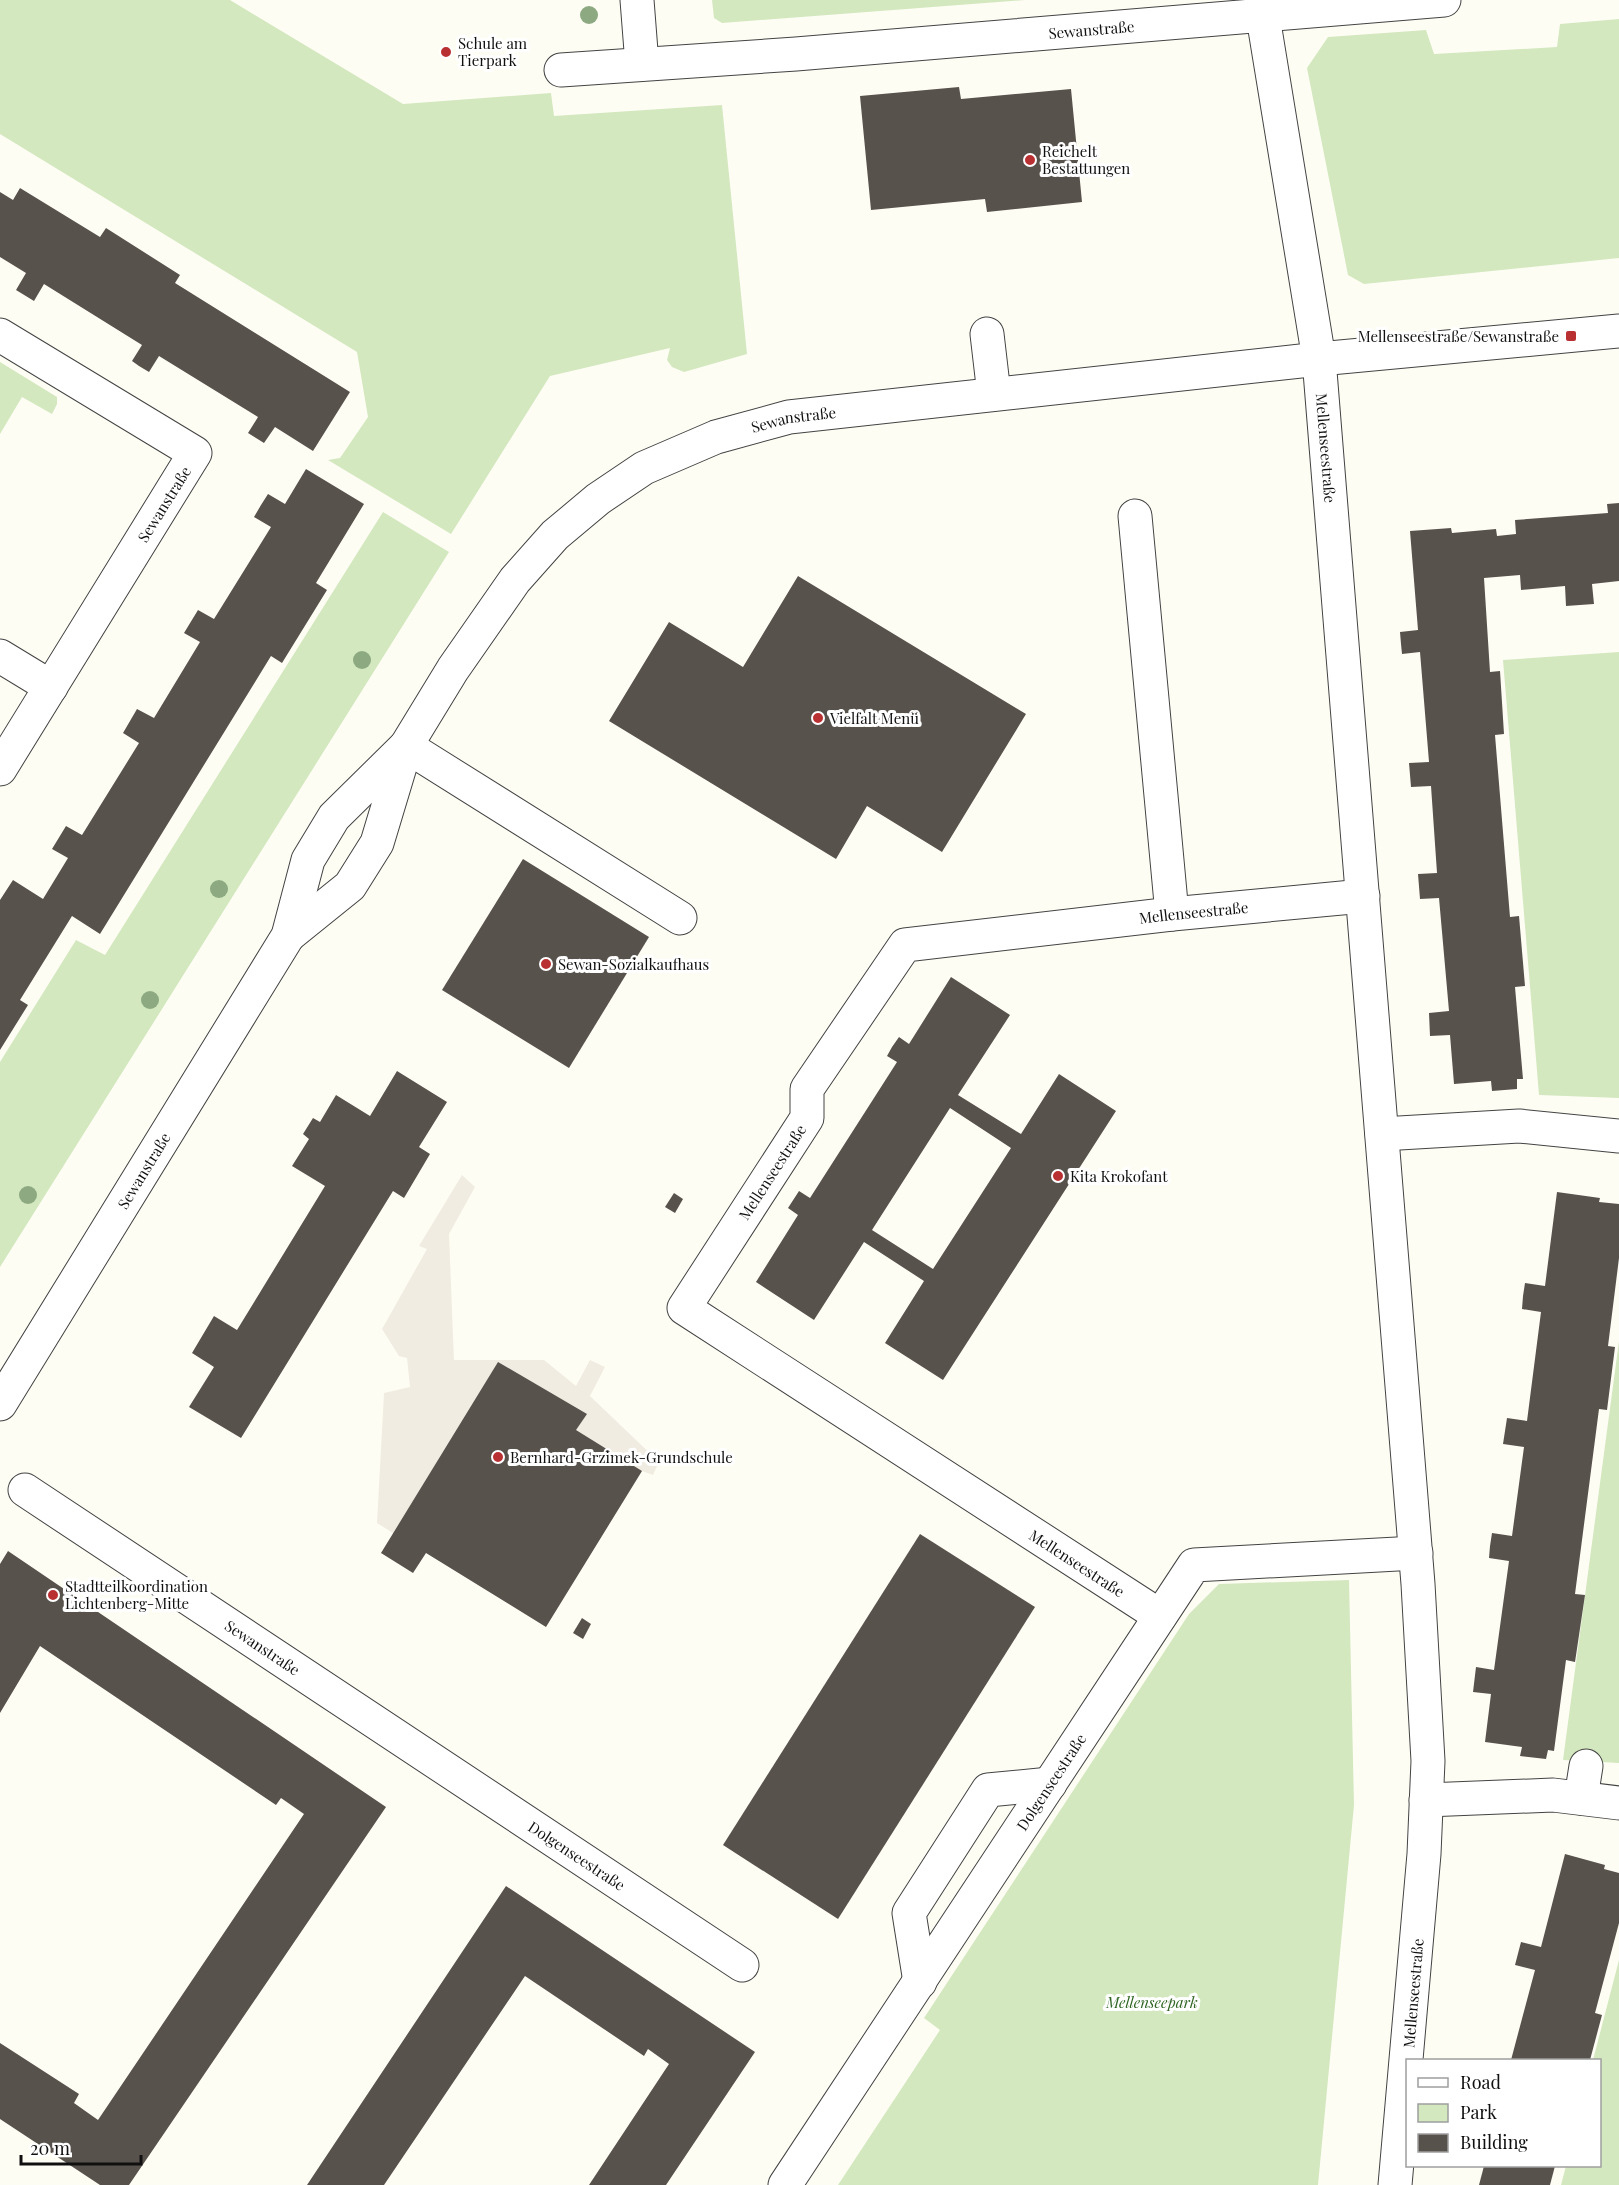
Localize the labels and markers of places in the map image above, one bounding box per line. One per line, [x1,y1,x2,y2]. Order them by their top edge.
place label: Schule am Tierpark [458,33,528,70]
marker: Schule am Tierpark [439,45,453,59]
place label: Reichelt Bestattungen [1042,141,1130,178]
marker: Reichelt Bestattungen [1023,153,1037,167]
place label: Mellenseestraße/Sewanstraße [1358,326,1559,346]
marker: Mellenseestraße/Sewanstraße [1564,329,1578,343]
place label: Vielfalt Menü [829,708,919,728]
marker: Vielfalt Menü [811,711,825,725]
place label: Sewan-Sozialkaufhaus [558,954,709,974]
marker: Sewan-Sozialkaufhaus [539,957,553,971]
place label: Kita Krokofant [1070,1166,1168,1186]
marker: Kita Krokofant [1051,1169,1065,1183]
place label: Bernhard-Grzimek-Grundschule [510,1447,733,1467]
marker: Bernhard-Grzimek-Grundschule [491,1450,505,1464]
place label: Stadtteilkoordination Lichtenberg-Mitte [65,1576,208,1613]
marker: Stadtteilkoordination Lichtenberg-Mitte [46,1588,60,1602]

